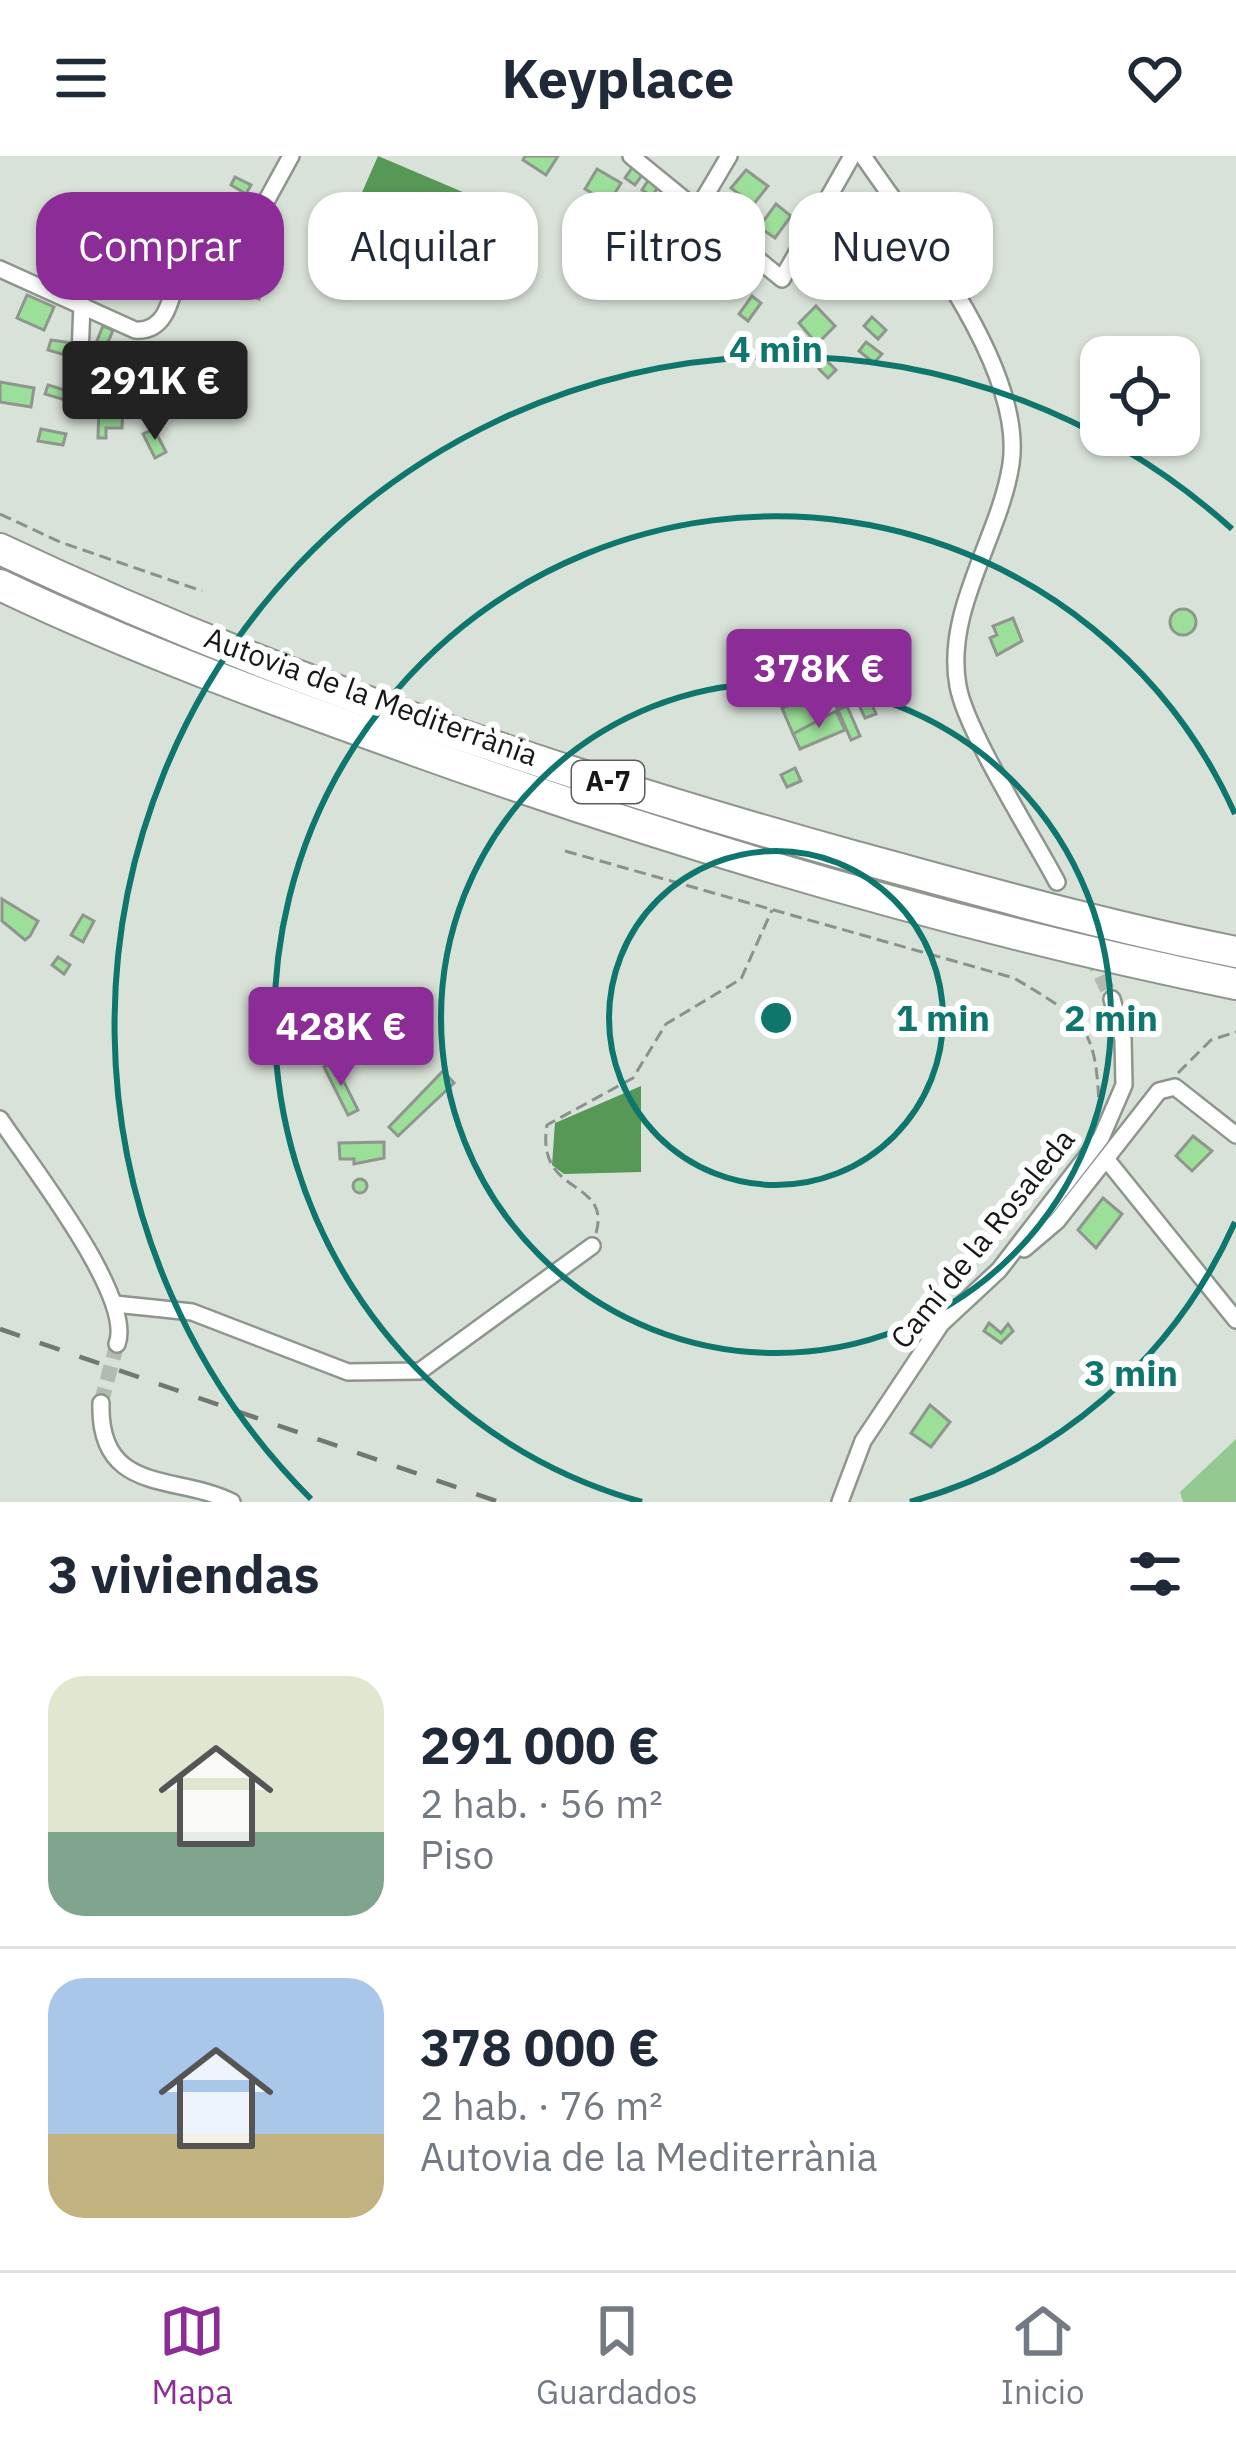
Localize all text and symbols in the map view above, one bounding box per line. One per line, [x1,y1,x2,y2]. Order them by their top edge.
text: Keyplace [502,43,734,113]
icon: menu [48,45,114,111]
icon: heart [1122,45,1188,111]
chip: Comprar [36,192,284,300]
chip: Alquilar [308,192,538,300]
chip: Filtros [562,192,765,300]
chip: Nuevo [789,192,993,300]
text: 4 min [729,325,823,372]
map controls [1080,336,1200,456]
button: locate [1080,336,1200,456]
pin: 291K € [57,341,253,443]
text: 291K € [89,354,221,405]
street label: Autovia de la Mediterrània [200,617,544,774]
pin: 378K € [721,629,917,731]
text: 378K € [753,642,885,693]
road number: A-7 [572,761,644,803]
pin: 428K € [243,987,439,1089]
text: 1 min [896,994,990,1041]
text: 2 min [1064,994,1158,1041]
centre of rings [755,997,797,1039]
text: 428K € [275,1000,407,1051]
street label: Camí de la Rosaleda [881,1120,1083,1356]
text: 3 min [1084,1349,1178,1396]
text: 3 viviendas [48,1541,319,1607]
icon: filters [1122,1541,1188,1607]
text: 291 000 € [420,1712,660,1778]
icon: home [144,1724,288,1868]
text: 2 hab. · 56 m² [420,1778,663,1829]
text: Piso [420,1829,494,1880]
text: 378 000 € [420,2014,660,2080]
icon: home [144,2026,288,2170]
text: 2 hab. · 76 m² [420,2080,663,2131]
text: Autovia de la Mediterrània [420,2131,877,2182]
tab: Mapa [152,2298,233,2413]
tab: Guardados [536,2298,698,2413]
tab: Inicio [1001,2298,1084,2413]

